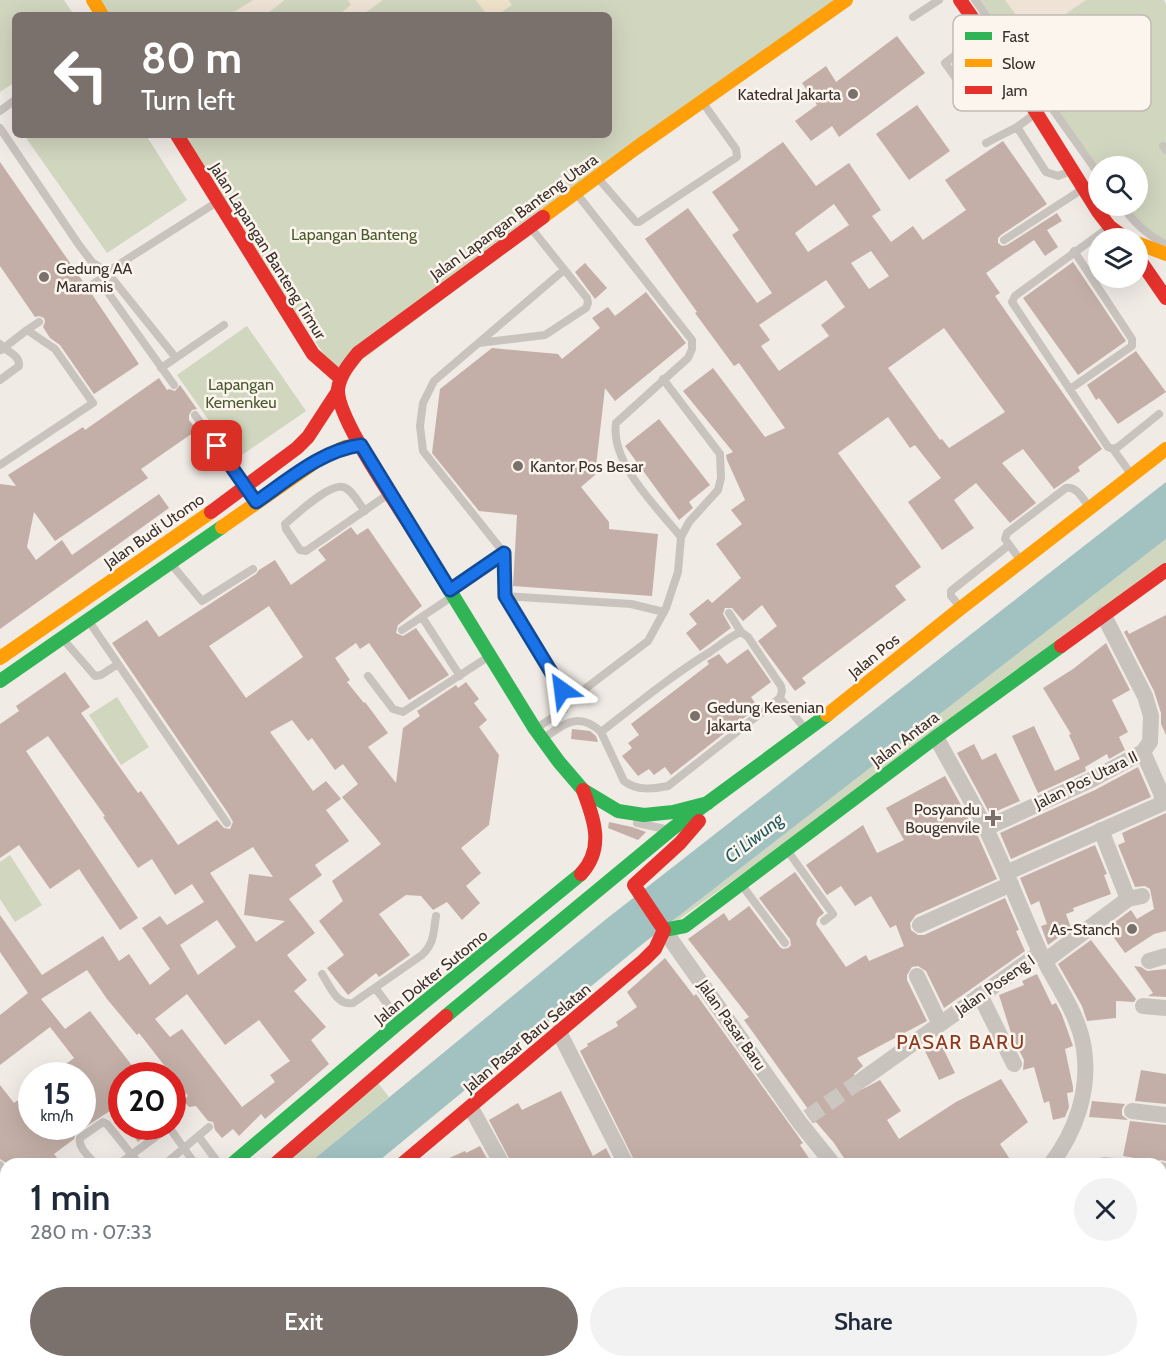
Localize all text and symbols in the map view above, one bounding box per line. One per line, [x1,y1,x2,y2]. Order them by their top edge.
legend [953,15,1151,111]
text: Fast [1002,27,1030,46]
text: 80 m [141,32,242,84]
icon: left [42,36,120,114]
text: Slow [1002,54,1036,73]
text: Jam [1001,81,1028,100]
text: Turn left [141,84,235,117]
place label: Katedral Jakarta [738,85,841,104]
marker: Katedral Jakarta [846,87,860,101]
street label: Jalan Lapangan Banteng Utara [426,150,602,285]
map controls [1088,156,1148,288]
button: search [1088,156,1148,216]
street label: Jalan Lapangan Banteng Timur [205,158,331,343]
park label: Lapangan Banteng [291,225,418,244]
button: layers [1088,228,1148,288]
place label: Gedung AA Maramis [56,259,132,296]
marker: Gedung AA Maramis [37,270,51,284]
park label: Lapangan Kemenkeu [205,375,277,412]
pin [191,420,242,471]
icon: arrive [200,429,233,462]
place label: Kantor Pos Besar [530,457,644,476]
marker: Kantor Pos Besar [511,459,525,473]
street label: Jalan Budi Utomo [99,489,208,573]
street label: Jalan Pos [844,630,904,683]
position arrow [530,658,594,722]
place label: Gedung Kesenian Jakarta [706,698,824,735]
street label: Jalan Antara [867,707,943,771]
marker: Gedung Kesenian Jakarta [688,709,702,723]
street label: Jalan Pos Utara II [1030,747,1141,814]
place label: Posyandu Bougenvile [905,800,980,837]
water label: Ci Liwung [720,808,788,868]
marker: Posyandu Bougenvile [984,809,1002,827]
place label: As-Stanch [1050,920,1120,939]
marker: As-Stanch [1125,922,1139,936]
street label: Jalan Dokter Sutomo [370,925,491,1029]
street label: Jalan Poseng I [951,951,1038,1020]
street label: Jalan Pasar Baru [693,975,770,1074]
street label: Jalan Pasar Baru Selatan [459,979,595,1097]
district label: PASAR BARU [896,1030,1026,1054]
speed limit sign: 20 [108,1062,186,1140]
text: 15 [43,1075,71,1112]
text: km/h [41,1107,73,1125]
text: 1 min [30,1175,110,1219]
button: close [1074,1178,1137,1241]
text: 280 m · 07:33 [30,1220,152,1244]
button: Exit [30,1287,578,1356]
button: Share [590,1287,1137,1356]

